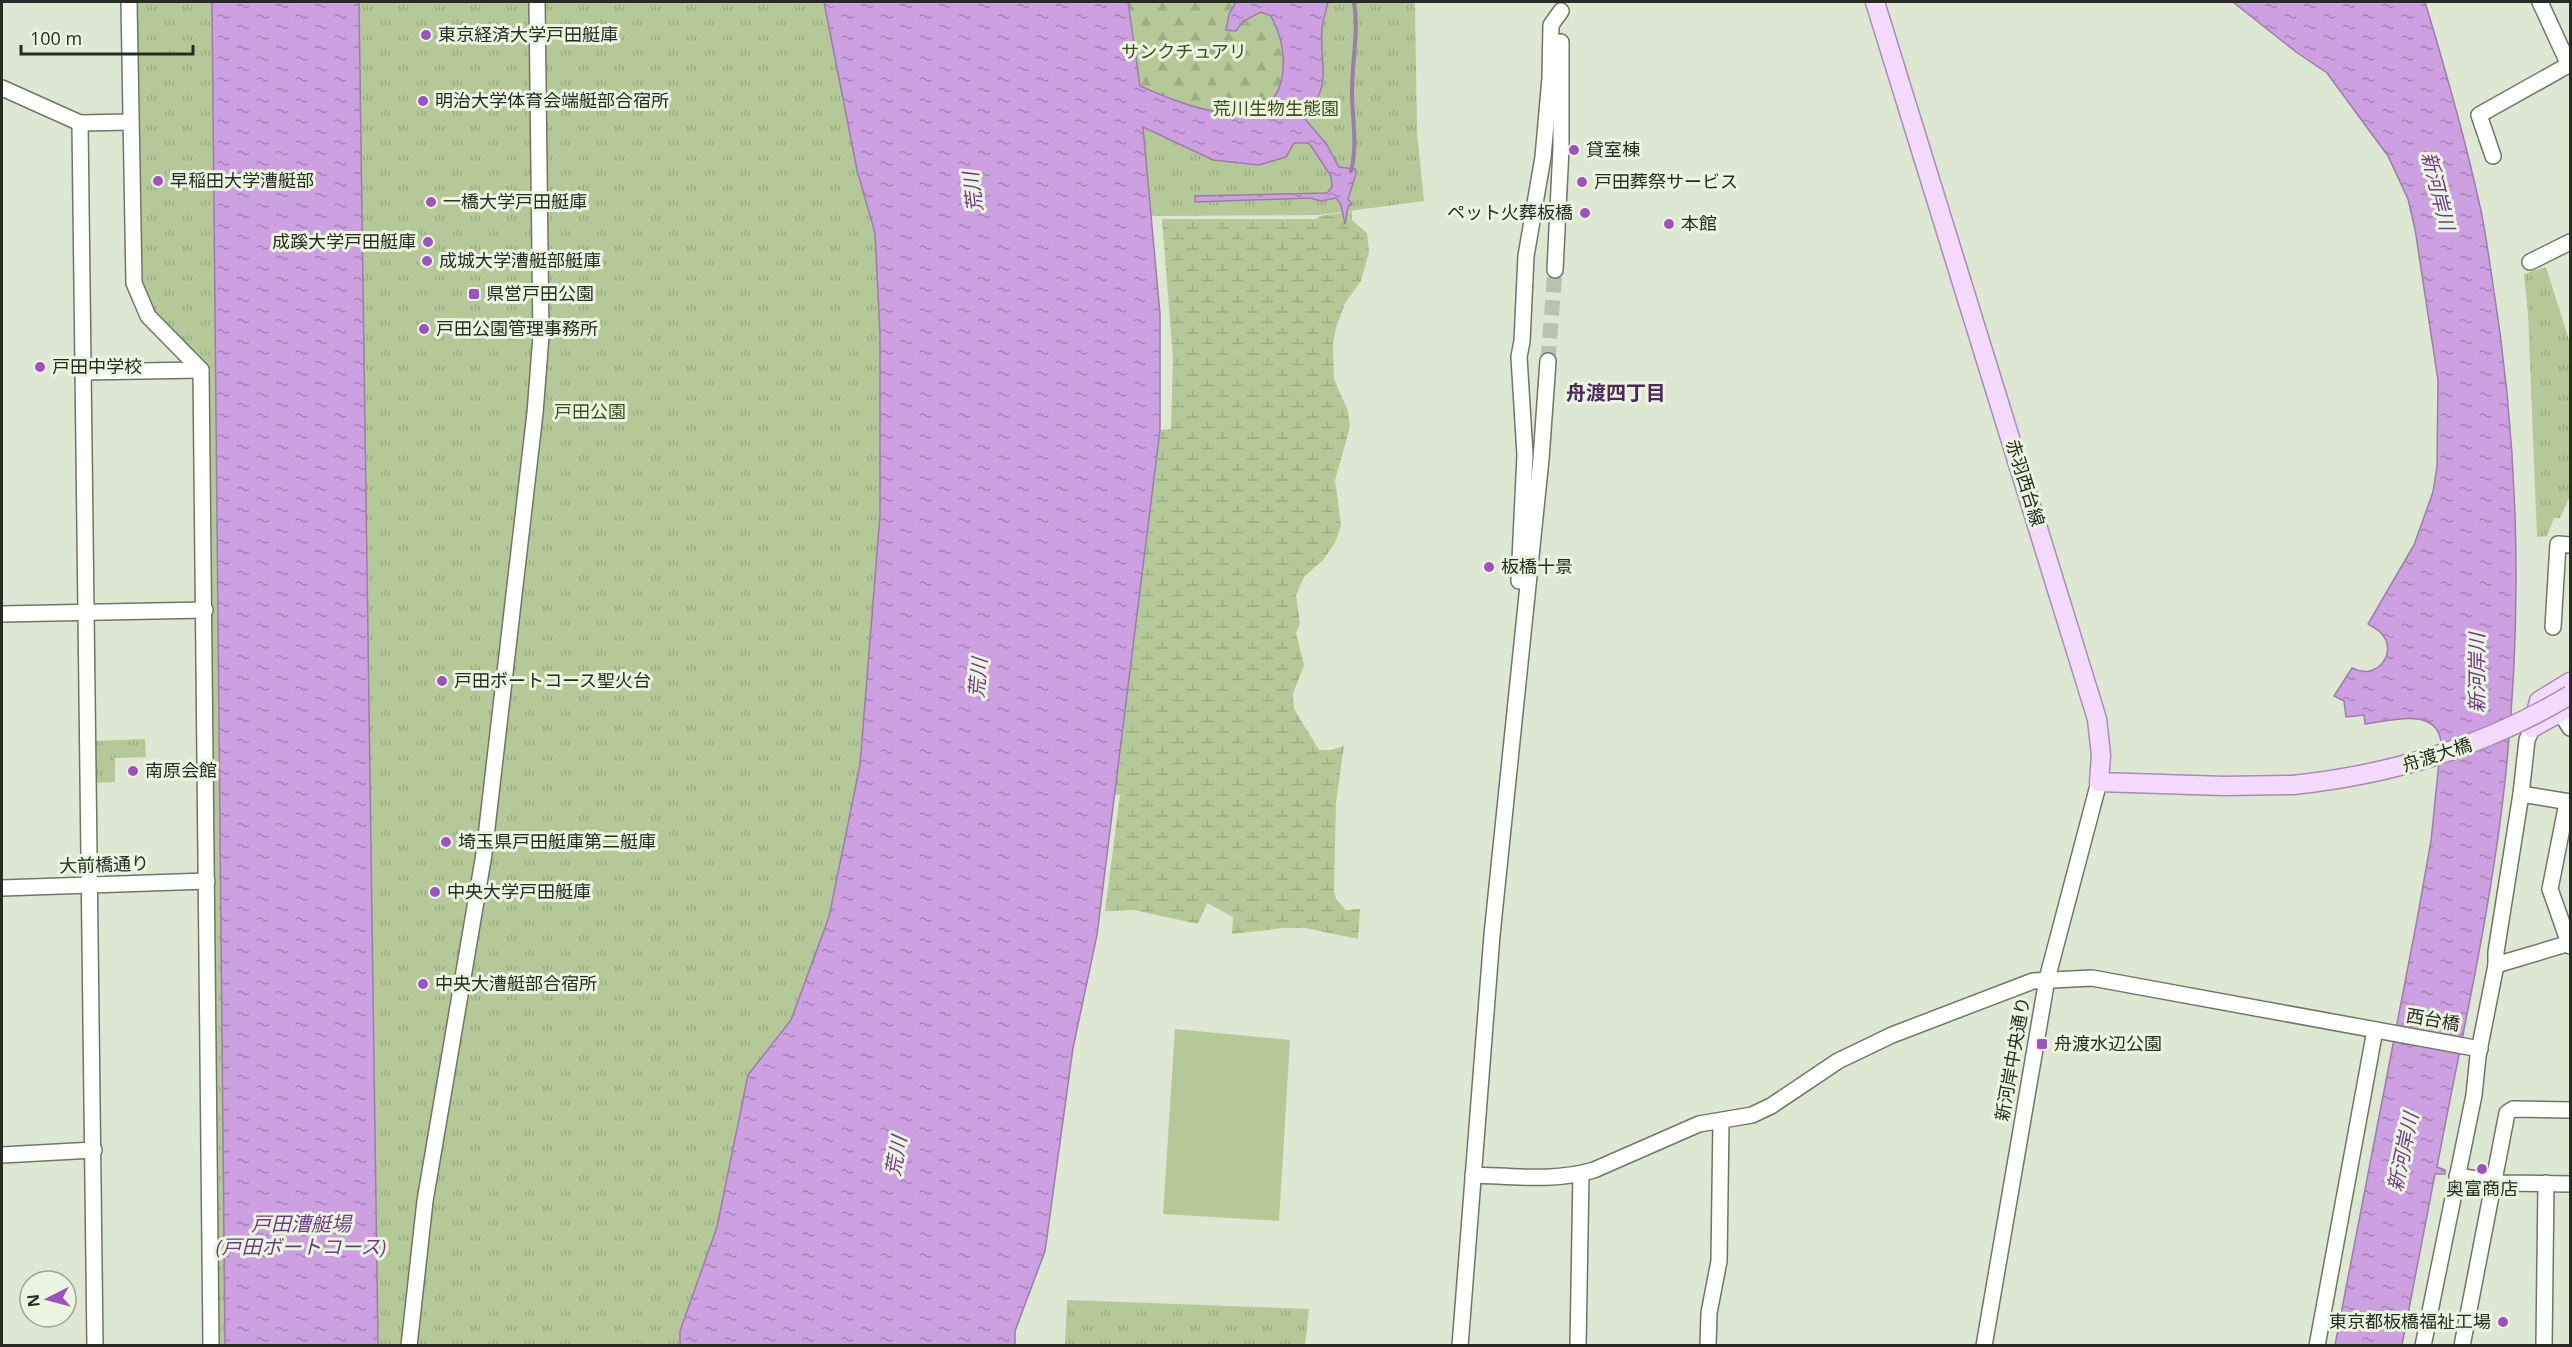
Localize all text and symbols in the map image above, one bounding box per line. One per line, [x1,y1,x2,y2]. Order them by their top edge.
scale bar [21,18,194,56]
place label: 東京経済大学戸田艇庫 [438,22,618,46]
text: 100 m [30,26,82,50]
marker: 東京経済大学戸田艇庫 [419,28,433,42]
park label: サンクチュアリ [1121,39,1247,63]
place label: 明治大学体育会端艇部合宿所 [435,88,669,112]
marker: 明治大学体育会端艇部合宿所 [416,94,430,108]
park label: 荒川生物生態園 [1213,96,1339,120]
place label: 貸室棟 [1586,137,1640,161]
marker: 貸室棟 [1567,143,1581,157]
water label: 新河岸川 [2416,149,2462,235]
place label: 早稲田大学漕艇部 [170,168,314,192]
water label: 荒川 [956,169,988,214]
place label: 戸田葬祭サービス [1594,169,1738,193]
marker: 早稲田大学漕艇部 [151,174,165,188]
marker: 戸田葬祭サービス [1575,175,1589,189]
place label: 一橋大学戸田艇庫 [443,189,587,213]
marker: 一橋大学戸田艇庫 [424,195,438,209]
place label: ペット火葬板橋 [1447,200,1573,224]
marker: ペット火葬板橋 [1578,206,1592,220]
place label: 本館 [1681,211,1717,235]
marker: 本館 [1662,217,1676,231]
place label: 成蹊大学戸田艇庫 [272,229,416,253]
marker: 成蹊大学戸田艇庫 [421,235,435,249]
place label: 成城大学漕艇部艇庫 [439,248,601,272]
marker: 成城大学漕艇部艇庫 [420,254,434,268]
place label: 県営戸田公園 [486,281,594,305]
marker: 県営戸田公園 [467,287,481,301]
place label: 戸田公園管理事務所 [436,316,598,340]
marker: 戸田公園管理事務所 [417,322,431,336]
place label: 戸田中学校 [52,354,142,378]
marker: 戸田中学校 [33,360,47,374]
district label: 舟渡四丁目 [1566,379,1666,406]
park label: 戸田公園 [554,399,626,423]
street label: 赤羽西台線 [2001,436,2051,529]
place label: 板橋十景 [1501,554,1573,578]
marker: 板橋十景 [1482,560,1496,574]
water label: 新河岸川 [2463,631,2490,713]
water label: 荒川 [962,655,993,699]
place label: 戸田ボートコース聖火台 [454,668,651,692]
marker: 戸田ボートコース聖火台 [435,674,449,688]
street label: 舟渡大橋 [2399,732,2475,777]
place label: 南原会館 [145,758,217,782]
marker: 南原会館 [126,764,140,778]
place label: 埼玉県戸田艇庫第二艇庫 [458,829,656,853]
marker: 埼玉県戸田艇庫第二艇庫 [439,835,453,849]
street label: 大前橋通り [59,850,149,878]
place label: 中央大学戸田艇庫 [447,879,591,903]
marker: 中央大学戸田艇庫 [428,885,442,899]
place label: 中央大漕艇部合宿所 [435,971,597,995]
marker: 中央大漕艇部合宿所 [416,977,430,991]
street label: 新河岸中央通り [1989,995,2035,1123]
street label: 西台橋 [2405,1003,2462,1036]
place label: 舟渡水辺公園 [2054,1031,2162,1055]
marker: 舟渡水辺公園 [2035,1037,2049,1051]
water label: 新河岸川 [2381,1108,2424,1194]
water label: 荒川 [879,1132,913,1178]
marker: 奥富商店 [2475,1162,2489,1176]
place label: 奥富商店 [2446,1176,2518,1200]
water label: 戸田漕艇場 (戸田ボートコース) [216,1210,386,1260]
north arrow [18,1269,78,1329]
text: N [21,1293,45,1308]
place label: 東京都板橋福祉工場 [2329,1309,2491,1333]
marker: 東京都板橋福祉工場 [2496,1315,2510,1329]

